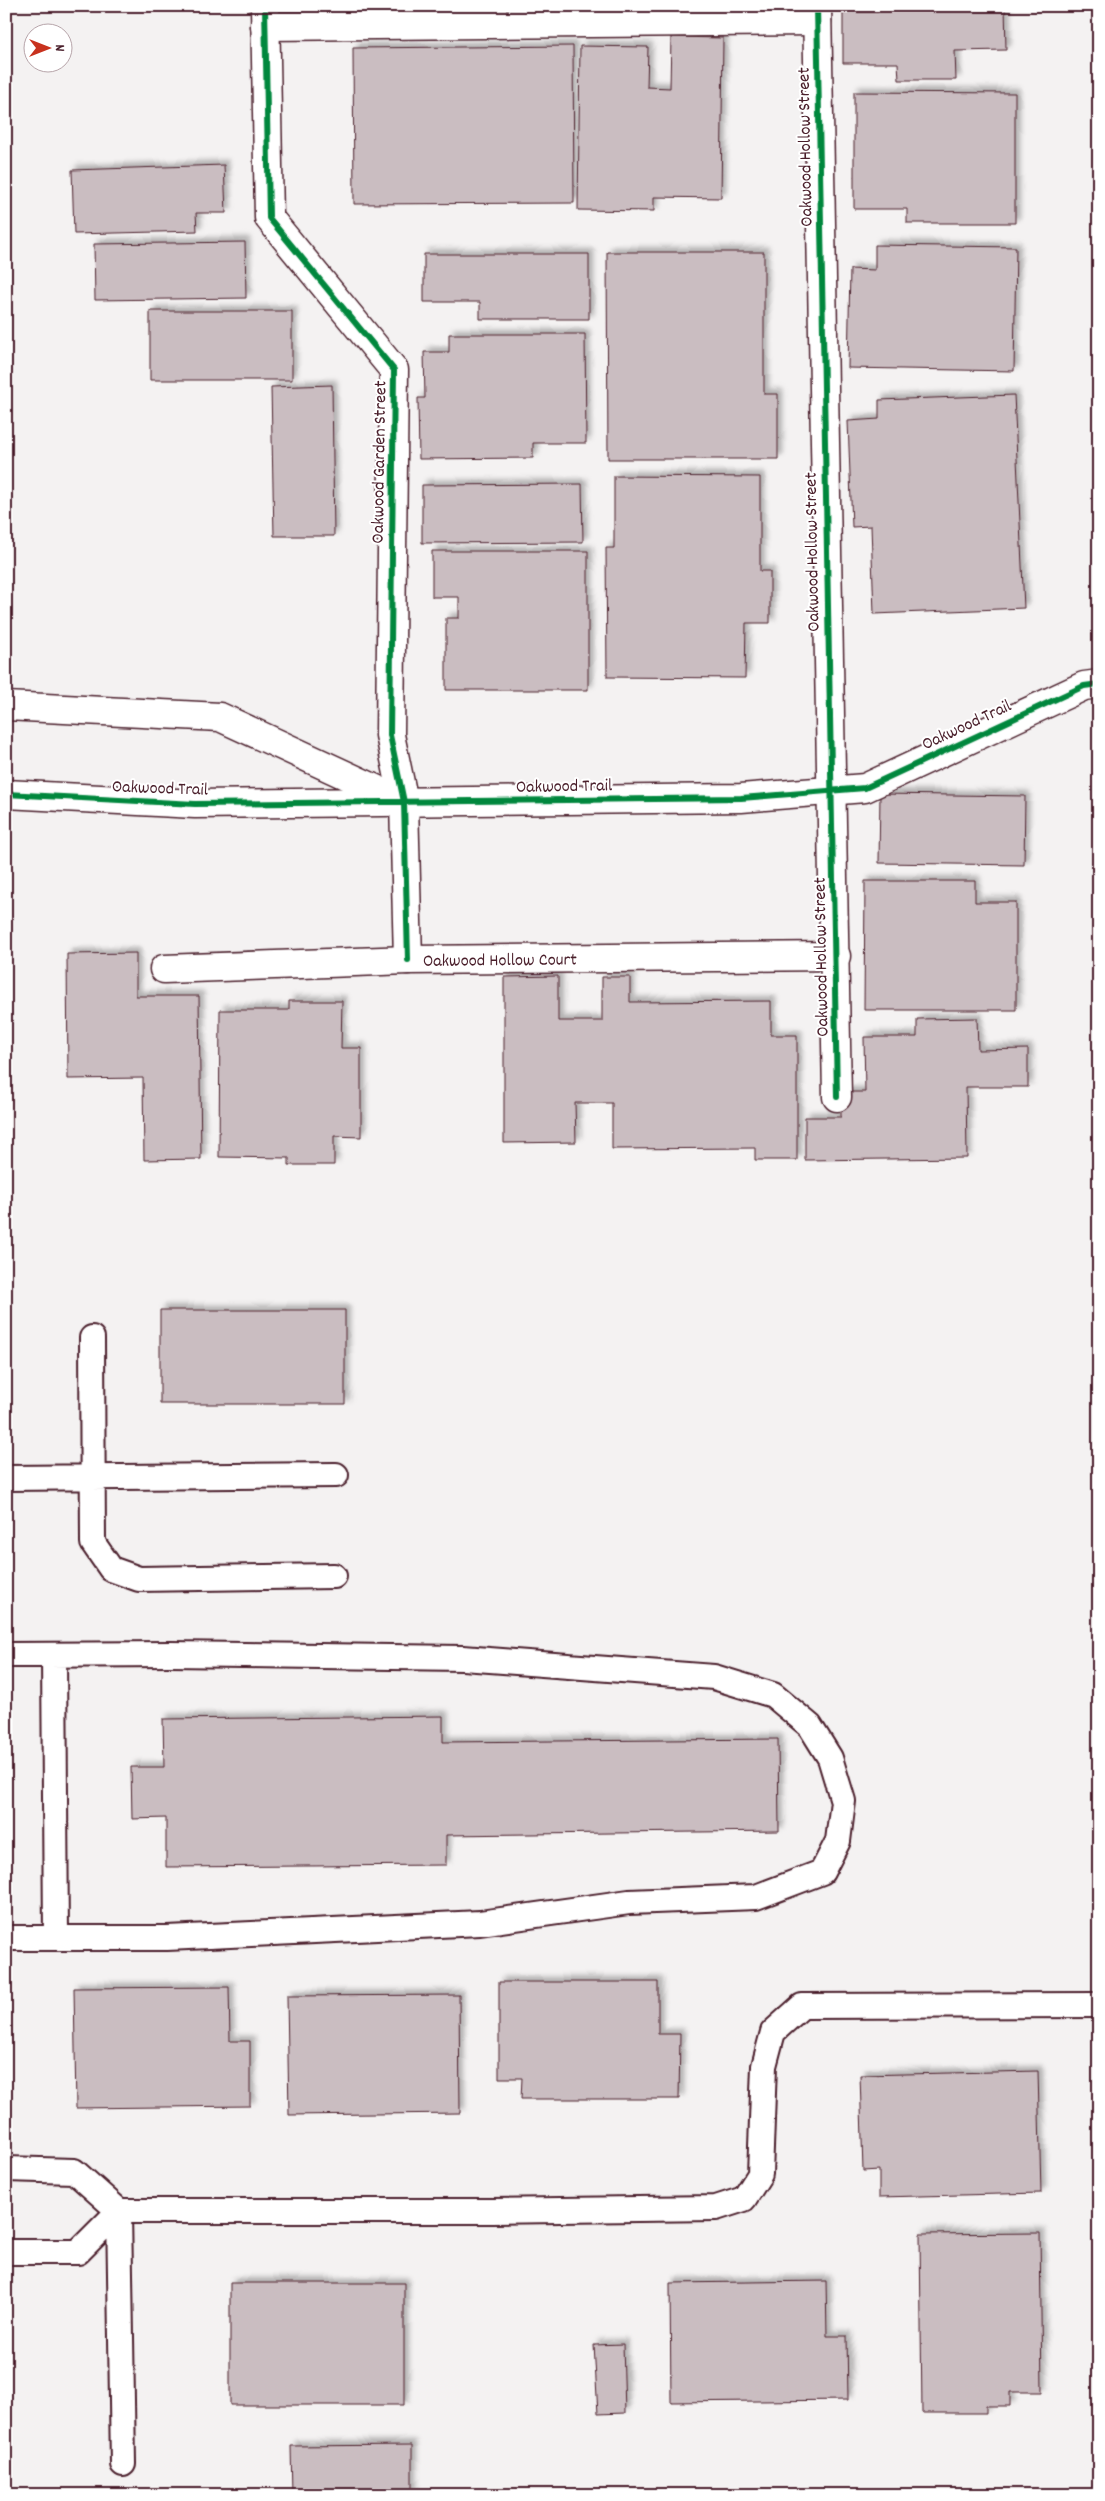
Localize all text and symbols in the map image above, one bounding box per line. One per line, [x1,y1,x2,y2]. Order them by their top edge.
north arrow [22,22,72,72]
text: N [49,45,69,52]
street label: Oakwood Hollow Street [793,67,820,227]
street label: Oakwood Garden Street [367,380,394,544]
street label: Oakwood Hollow Street [800,472,827,632]
street label: Oakwood Trail [918,694,1017,758]
street label: Oakwood Trail [516,774,613,801]
street label: Oakwood Trail [111,775,209,804]
street label: Oakwood Hollow Street [809,877,836,1037]
street label: Oakwood Hollow Court [423,948,577,975]

